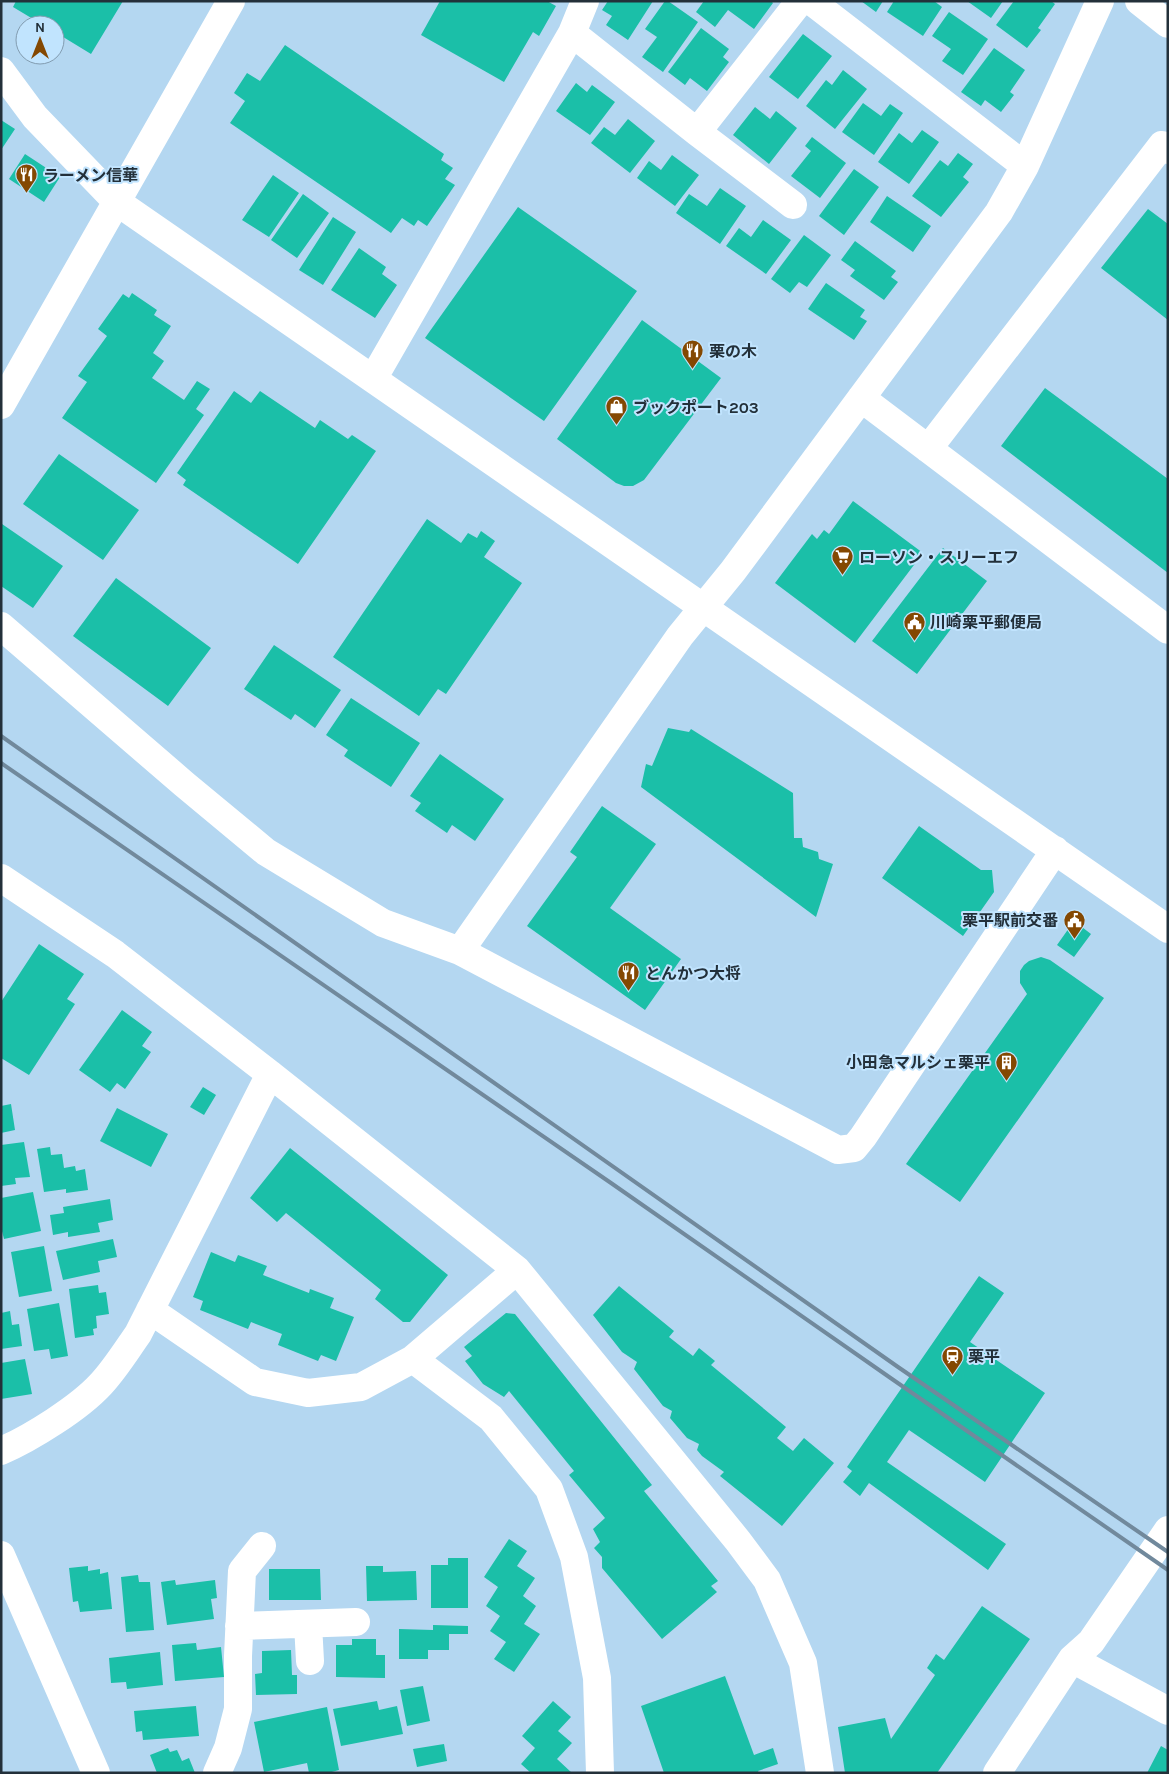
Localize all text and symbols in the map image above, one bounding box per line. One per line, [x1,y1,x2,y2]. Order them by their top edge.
north arrow [15,15,65,65]
text: N [35,19,45,36]
restaurant icon: ラーメン信華 [15,163,39,194]
place label: ラーメン信華 [43,166,138,185]
restaurant icon: 栗の木 [681,339,705,370]
place label: 栗の木 [709,342,757,361]
shop icon: ブックポート203 [605,395,629,426]
place label: ブックポート203 [633,398,759,417]
supermarket icon: ローソン・スリーエフ [831,545,855,576]
place label: ローソン・スリーエフ [859,548,1019,567]
public building icon: 川崎栗平郵便局 [902,610,926,641]
place label: 川崎栗平郵便局 [930,613,1042,632]
public building icon: 栗平駅前交番 [1062,908,1086,939]
place label: 栗平駅前交番 [962,911,1058,930]
restaurant icon: とんかつ大将 [617,961,641,992]
place label: とんかつ大将 [645,964,741,983]
building icon: 小田急マルシェ栗平 [994,1050,1018,1081]
place label: 小田急マルシェ栗平 [846,1053,990,1072]
station icon: 栗平 [940,1344,964,1375]
place label: 栗平 [968,1347,1000,1366]

